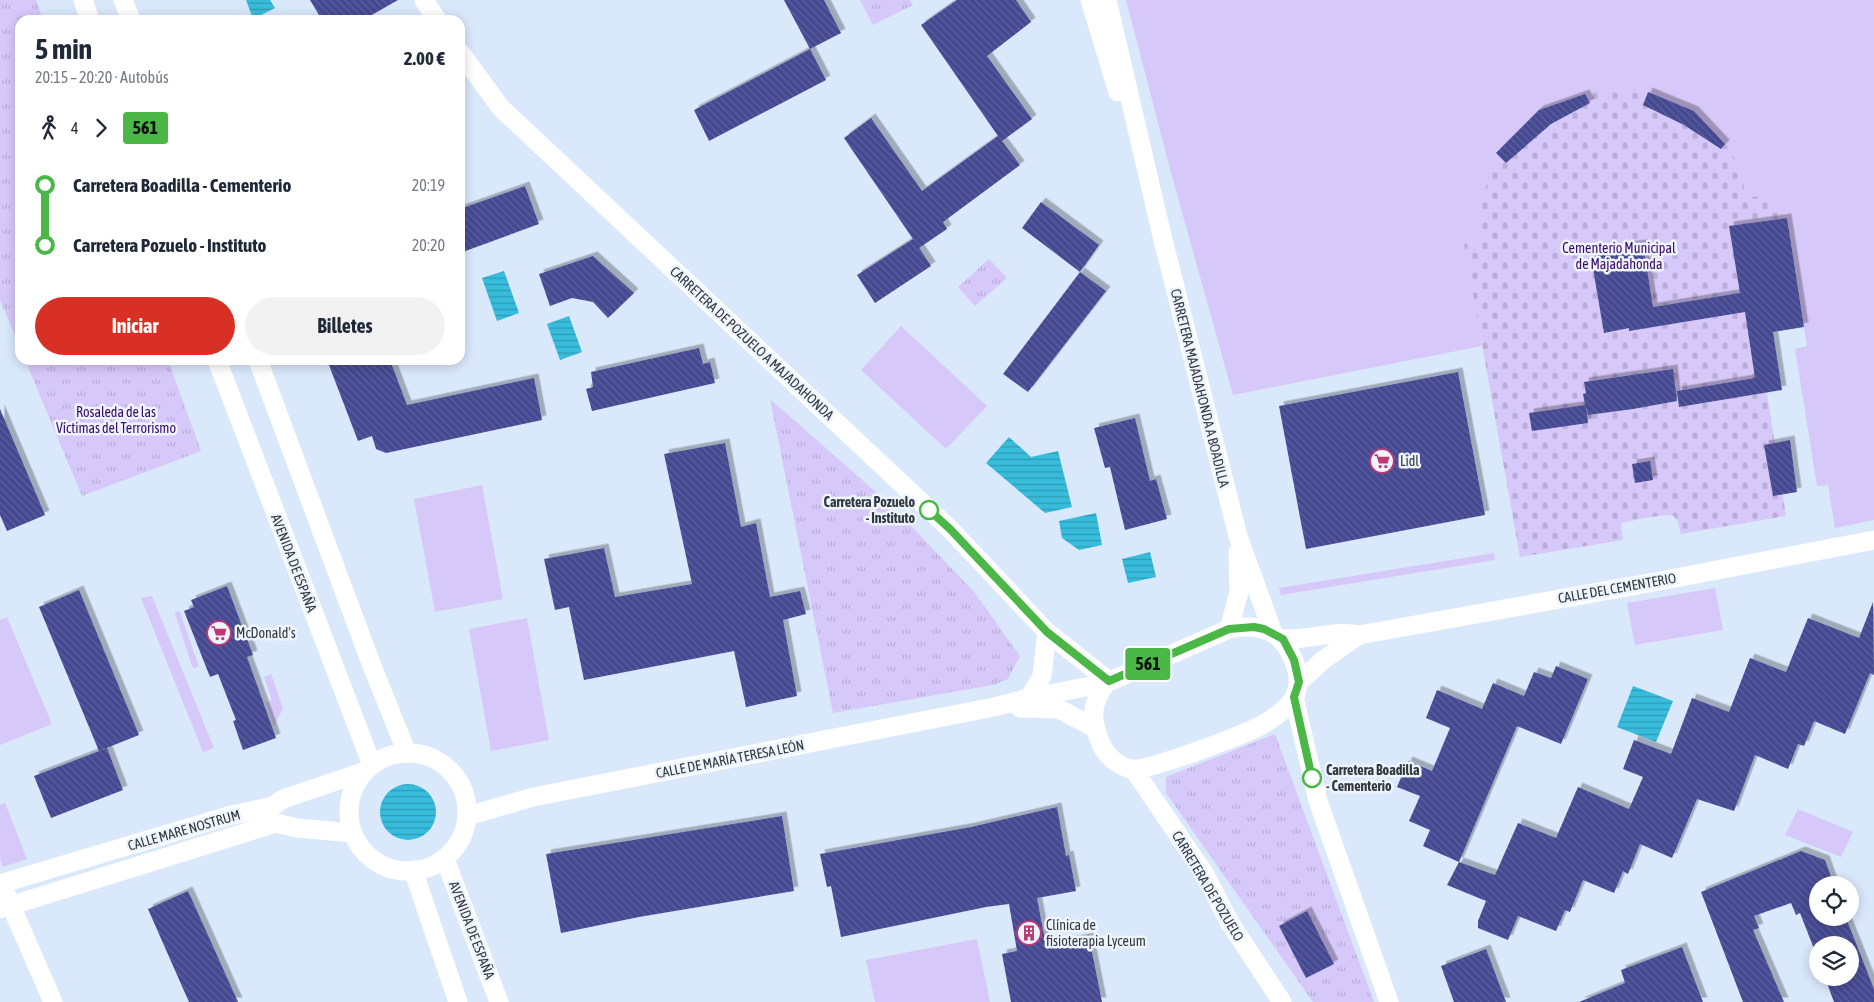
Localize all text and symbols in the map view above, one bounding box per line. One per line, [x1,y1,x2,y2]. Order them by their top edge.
text: 5 min [35,33,92,65]
text: 2.00 € [404,47,445,69]
text: 20:15 – 20:20 · Autobús [35,68,169,86]
icon: walk [35,114,63,142]
icon: forward [87,114,115,142]
text: 561 [133,117,158,138]
text: 4 [71,119,79,137]
text: Carretera Boadilla - Cementerio [73,174,291,196]
text: 20:19 [412,176,445,194]
text: Carretera Pozuelo - Instituto [73,234,267,256]
text: 20:20 [412,236,445,254]
park label: Cementerio Municipal de Majadahonda [1562,240,1676,272]
street label: CARRETERA DE POZUELO A MAJADAHONDA [667,263,837,423]
street label: CARRETERA MAJADAHONDA A BOADILLA [1168,287,1232,489]
button: Iniciar [35,297,235,355]
button: Billetes [245,297,445,355]
park label: Rosaleda de las Víctimas del Terrorismo [56,404,176,436]
supermarket icon: Lidl [1369,448,1395,474]
place label: Lidl [1400,453,1419,469]
place label: Carretera Pozuelo - Instituto [824,494,915,526]
marker: Carretera Pozuelo - Instituto [919,500,939,520]
street label: AVENIDA DE ESPAÑA [268,512,320,614]
street label: CALLE DEL CEMENTERIO [1557,570,1677,606]
supermarket icon: McDonald's [206,620,232,646]
place label: McDonald's [236,625,296,641]
line badge: 561 [1119,648,1177,680]
text: 561 [1135,653,1161,674]
street label: CALLE DE MARÍA TERESA LEÓN [654,737,806,781]
place label: Carretera Boadilla - Cementerio [1326,762,1420,794]
marker: Carretera Boadilla - Cementerio [1302,768,1322,788]
street label: CALLE MARE NOSTRUM [126,806,242,854]
street label: CARRETERA DE POZUELO [1169,828,1247,944]
map controls [1809,876,1859,986]
button: locate [1809,876,1859,926]
street label: AVENIDA DE ESPAÑA [446,879,498,981]
place label: Clínica de fisioterapia Lyceum [1046,917,1146,949]
building icon: Clínica de fisioterapia Lyceum [1016,920,1042,946]
button: layers [1809,936,1859,986]

